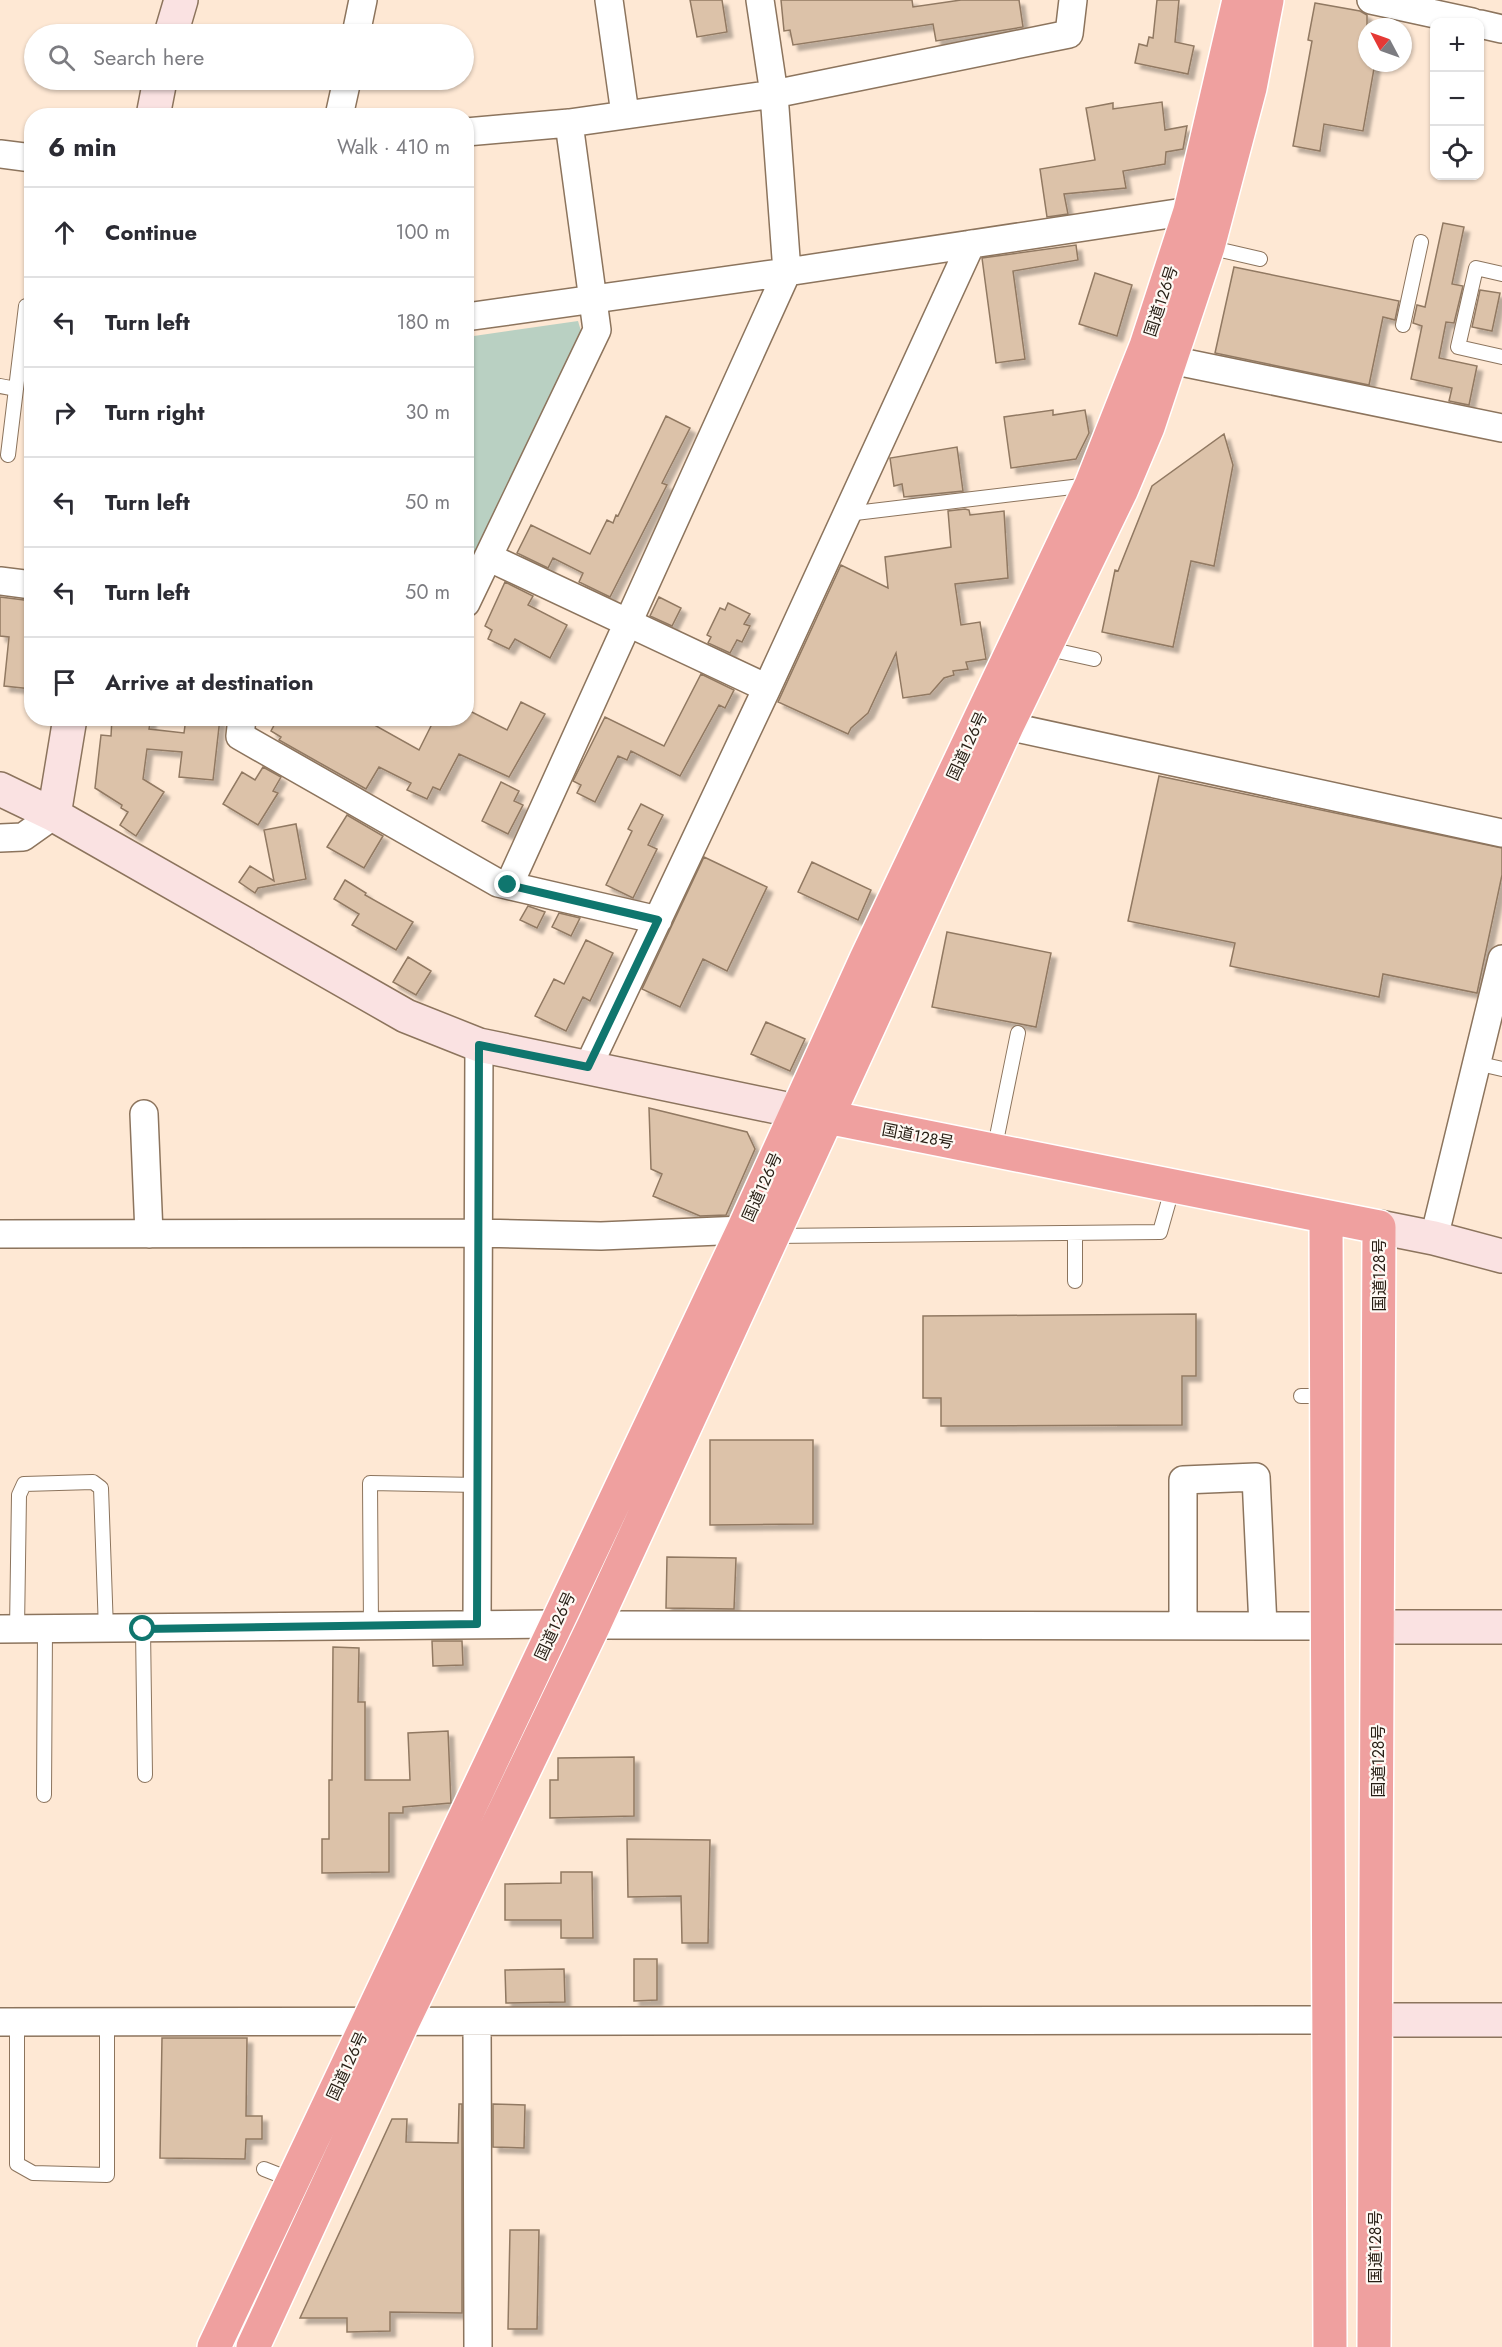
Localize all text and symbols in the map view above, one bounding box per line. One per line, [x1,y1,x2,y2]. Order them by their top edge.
north arrow [1358,18,1412,72]
map controls [1430,18,1484,180]
button: + [1430,18,1484,72]
search box [24,24,474,90]
icon: search [45,41,78,74]
text: Search here [93,41,204,73]
button: − [1430,72,1484,126]
button: locate [1430,126,1484,180]
text: 6 min [48,128,117,166]
text: Walk · 410 m [337,133,450,162]
icon: ahead [48,216,81,249]
text: Continue [105,216,197,248]
text: 100 m [395,218,450,247]
street label: 国道126号 [1139,262,1183,340]
icon: left [48,306,81,339]
text: Turn left [105,306,190,338]
text: 180 m [396,308,450,337]
icon: right [48,396,81,429]
text: Turn right [105,396,205,428]
text: 30 m [405,398,450,427]
icon: left [48,486,81,519]
text: Turn left [105,486,190,518]
text: 50 m [405,488,450,517]
icon: left [48,576,81,609]
text: Turn left [105,576,190,608]
text: 50 m [405,578,450,607]
icon: arrive [48,666,81,699]
text: Arrive at destination [105,666,314,698]
street label: 国道126号 [941,708,993,784]
route end [494,871,520,897]
street label: 国道128号 [880,1118,956,1154]
street label: 国道126号 [737,1149,787,1225]
street label: 国道128号 [1368,1238,1391,1312]
street label: 国道126号 [529,1588,581,1664]
route start [129,1615,155,1641]
street label: 国道128号 [1367,1724,1390,1798]
street label: 国道126号 [321,2028,373,2104]
street label: 国道128号 [1364,2210,1387,2284]

